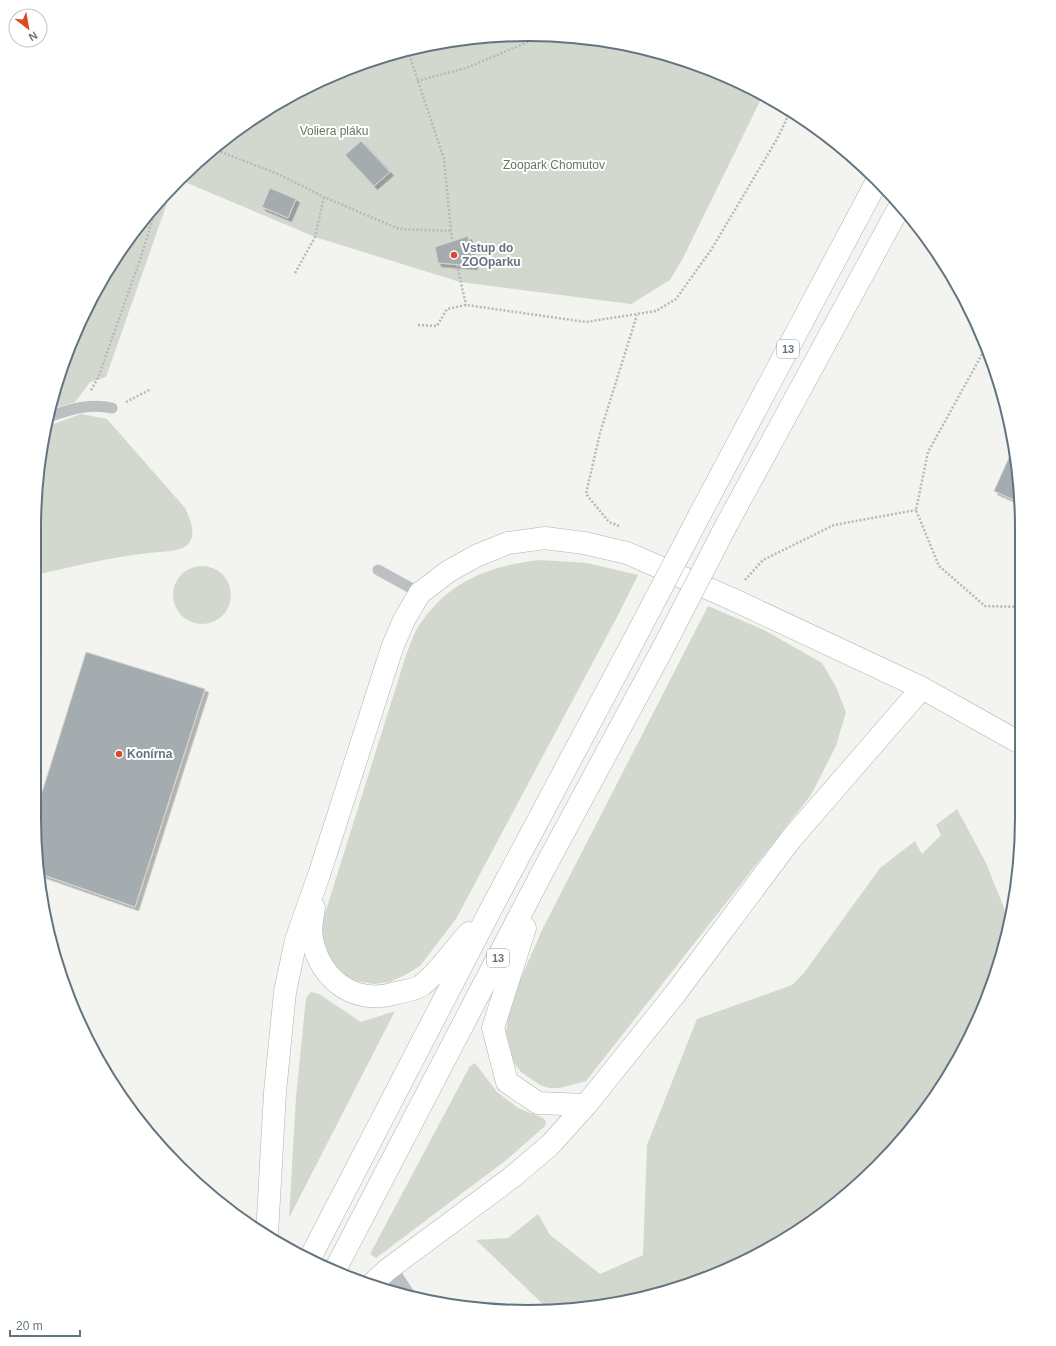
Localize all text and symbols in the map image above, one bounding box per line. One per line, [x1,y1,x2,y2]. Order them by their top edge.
north arrow [8,8,48,48]
text: N [27,29,40,44]
park label: Voliera pláku [300,124,368,138]
park label: Zoopark Chomutov [503,158,605,172]
place label: Vstup do ZOOparku [462,241,521,269]
marker: Vstup do ZOOparku [449,250,459,260]
road number: 13 [777,340,799,358]
place label: Konírna [127,747,173,761]
marker: Konírna [114,749,124,759]
road number: 13 [487,949,509,967]
scale bar [10,1312,80,1338]
text: 20 m [16,1319,43,1333]

